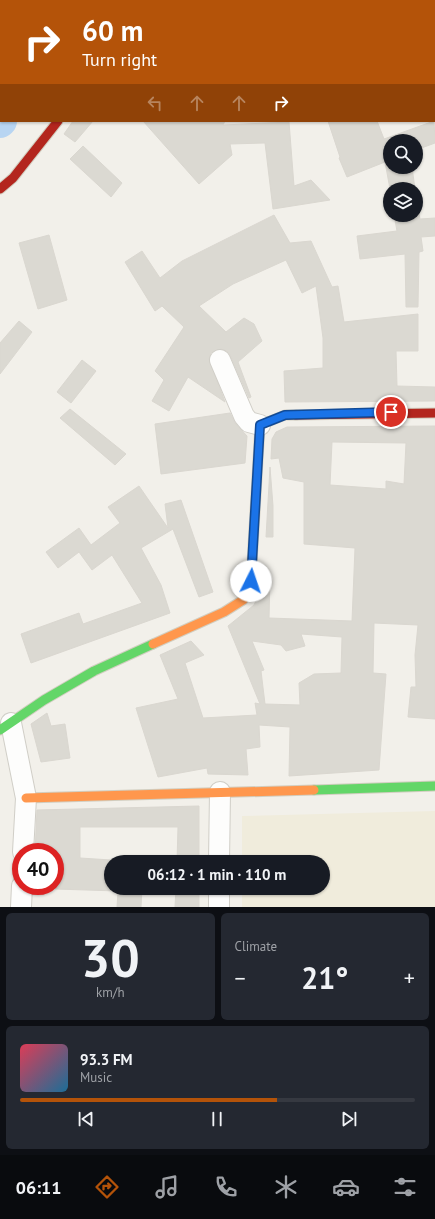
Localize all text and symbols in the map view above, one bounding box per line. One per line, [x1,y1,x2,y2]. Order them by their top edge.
text: 60 m [82,12,143,49]
icon: right [16,16,68,68]
text: Turn right [82,48,157,71]
icon: left [144,92,166,114]
icon: ahead [186,92,208,114]
icon: ahead [228,92,250,114]
icon: right [270,92,292,114]
map controls [383,134,423,222]
button: search [383,134,423,174]
button: layers [383,182,423,222]
pin [374,395,408,429]
icon: arrive [380,401,402,423]
position arrow [230,560,272,602]
speed limit sign: 40 [12,843,64,895]
text: 06:12 · 1 min · 110 m [148,865,286,884]
text: 30 [81,924,140,991]
text: Climate [235,938,277,955]
text: 21° [301,958,348,997]
text: − [235,964,246,992]
text: + [404,964,415,992]
text: km/h [96,984,125,1001]
text: 93.3 FM [80,1050,133,1069]
text: Music [80,1069,112,1086]
icon: previous [75,1108,97,1130]
icon: pause [206,1108,228,1130]
icon: next [338,1108,360,1130]
icon: directions [93,1173,121,1201]
icon: music [153,1173,181,1201]
icon: phone [212,1173,240,1201]
icon: climate [272,1173,300,1201]
icon: car [332,1173,360,1201]
icon: filters [391,1173,419,1201]
text: 06:11 [16,1176,61,1199]

